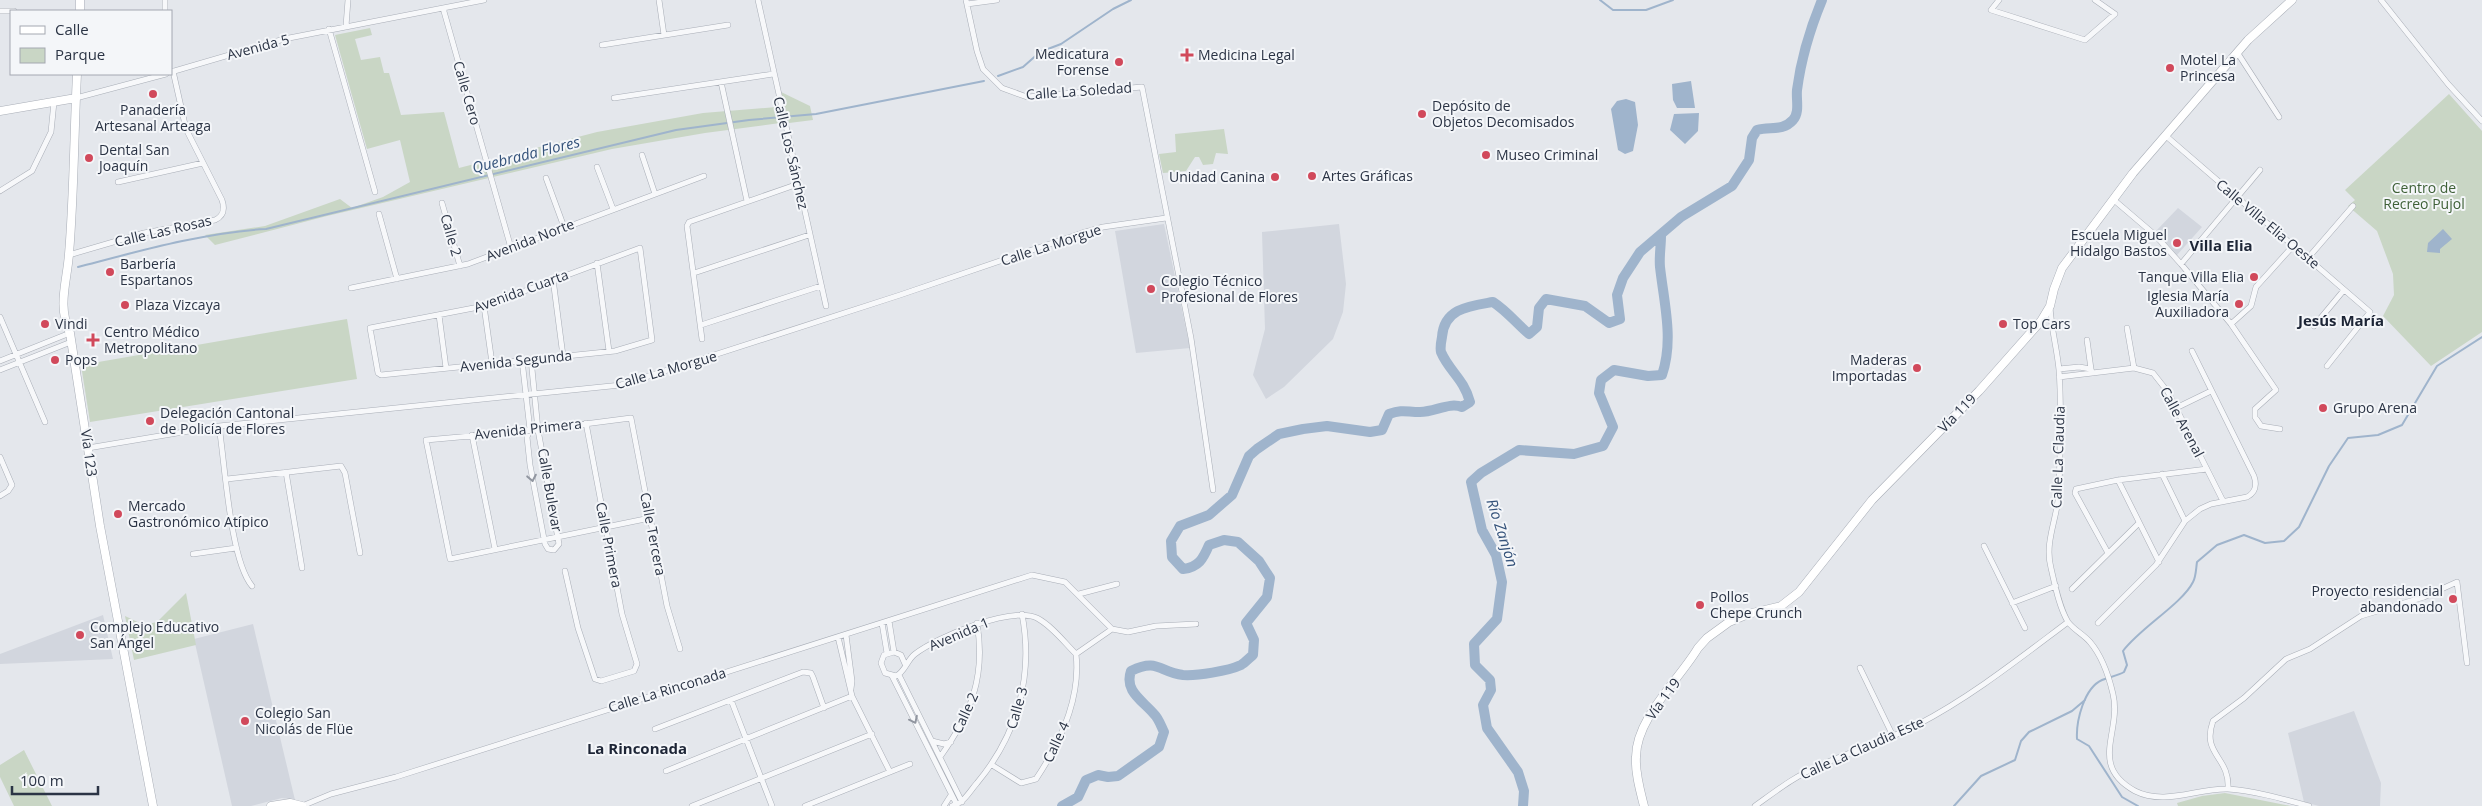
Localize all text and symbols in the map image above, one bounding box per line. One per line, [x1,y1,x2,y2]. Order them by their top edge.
legend [10,10,172,75]
text: Calle [55,19,89,39]
street label: Avenida 5 [225,29,291,64]
text: Parque [55,44,105,64]
place label: Medicatura Forense [1035,44,1109,79]
place label: Medicina Legal [1198,45,1295,64]
marker: Medicina Legal [1180,48,1194,62]
place label: Motel La Princesa [2180,50,2236,85]
marker: Medicatura Forense [1113,56,1125,68]
street label: Calle Cero [449,59,486,127]
marker: Motel La Princesa [2164,62,2176,74]
street label: Calle La Soledad [1025,77,1133,104]
marker: Panadería Artesanal Arteaga [147,88,159,100]
street label: Calle Los Sánchez [769,95,814,211]
place label: Depósito de Objetos Decomisados [1432,96,1575,131]
place label: Panadería Artesanal Arteaga [95,100,211,135]
marker: Depósito de Objetos Decomisados [1416,108,1428,120]
water label: Quebrada Flores [470,131,582,177]
place label: Dental San Joaquín [97,140,170,175]
place label: Museo Criminal [1496,145,1598,164]
marker: Museo Criminal [1480,149,1492,161]
marker: Dental San Joaquín [83,152,95,164]
place label: Artes Gráficas [1322,166,1413,185]
place label: Unidad Canina [1169,167,1265,186]
marker: Artes Gráficas [1306,170,1318,182]
marker: Unidad Canina [1269,171,1281,183]
street label: Calle Villa Elia Oeste [2213,176,2323,272]
park label: Centro de Recreo Pujol [2383,178,2465,213]
street label: Calle Las Rosas [113,210,213,251]
street label: Calle 2 [436,211,467,258]
street label: Avenida Norte [483,214,577,265]
street label: Calle La Morgue [998,219,1104,270]
place label: Escuela Miguel Hidalgo Bastos [2070,225,2167,260]
marker: Escuela Miguel Hidalgo Bastos [2171,237,2183,249]
district label: Villa Elia [2189,237,2253,255]
place label: Barbería Espartanos [120,254,193,289]
street label: Avenida Cuarta [471,265,571,316]
marker: Barbería Espartanos [104,266,116,278]
place label: Tanque Villa Elia [2138,267,2244,286]
place label: Colegio Técnico Profesional de Flores [1161,271,1298,306]
marker: Tanque Villa Elia [2248,271,2260,283]
marker: Colegio Técnico Profesional de Flores [1145,283,1157,295]
place label: Iglesia María Auxiliadora [2147,286,2229,321]
place label: Plaza Vizcaya [135,295,220,314]
marker: Iglesia María Auxiliadora [2233,298,2245,310]
marker: Plaza Vizcaya [119,299,131,311]
district label: Jesús María [2296,310,2384,330]
place label: Vindi [55,314,88,333]
place label: Top Cars [2013,314,2071,333]
marker: Vindi [39,318,51,330]
marker: Top Cars [1997,318,2009,330]
place label: Centro Médico Metropolitano [104,322,200,357]
marker: Centro Médico Metropolitano [86,333,100,347]
street label: Avenida Segunda [459,345,573,376]
street label: Calle La Morgue [613,346,719,393]
place label: Pops [65,350,97,369]
place label: Maderas Importadas [1832,350,1907,385]
marker: Pops [49,354,61,366]
marker: Maderas Importadas [1911,362,1923,374]
street label: Calle Arenal [2156,383,2209,460]
street label: Vía 119 [1933,389,1980,436]
place label: Grupo Arena [2333,398,2417,417]
marker: Grupo Arena [2317,402,2329,414]
place label: Delegación Cantonal de Policía de Flores [160,403,294,438]
street label: Calle La Claudia [2046,405,2069,509]
street label: Avenida Primera [473,413,583,444]
marker: Delegación Cantonal de Policía de Flores [144,415,156,427]
street label: Vía 123 [77,428,102,478]
street label: Calle Bulevar [534,447,567,534]
one-way arrow [526,473,537,482]
street label: Calle Tercera [636,491,671,577]
place label: Mercado Gastronómico Atípico [128,496,269,531]
water label: Río Zanjón [1483,496,1523,569]
street label: Calle Primera [592,500,627,590]
marker: Mercado Gastronómico Atípico [112,508,124,520]
place label: Proyecto residencial abandonado [2311,581,2443,616]
place label: Pollos Chepe Crunch [1710,587,1802,622]
marker: Proyecto residencial abandonado [2447,593,2459,605]
marker: Pollos Chepe Crunch [1694,599,1706,611]
street label: Avenida 1 [926,612,992,655]
place label: Complejo Educativo San Ángel [90,617,219,652]
marker: Complejo Educativo San Ángel [74,629,86,641]
street label: Calle La Rinconada [606,663,728,717]
street label: Vía 119 [1641,674,1684,723]
street label: Calle 3 [1001,684,1032,731]
street label: Calle 2 [947,689,982,736]
place label: Colegio San Nicolás de Flüe [255,703,353,738]
street label: Calle La Claudia Este [1797,712,1927,783]
marker: Colegio San Nicolás de Flüe [239,715,251,727]
one-way arrow [908,715,918,724]
street label: Calle 4 [1038,718,1073,765]
district label: La Rinconada [587,738,687,758]
scale bar [12,764,99,796]
text: 100 m [20,770,64,790]

